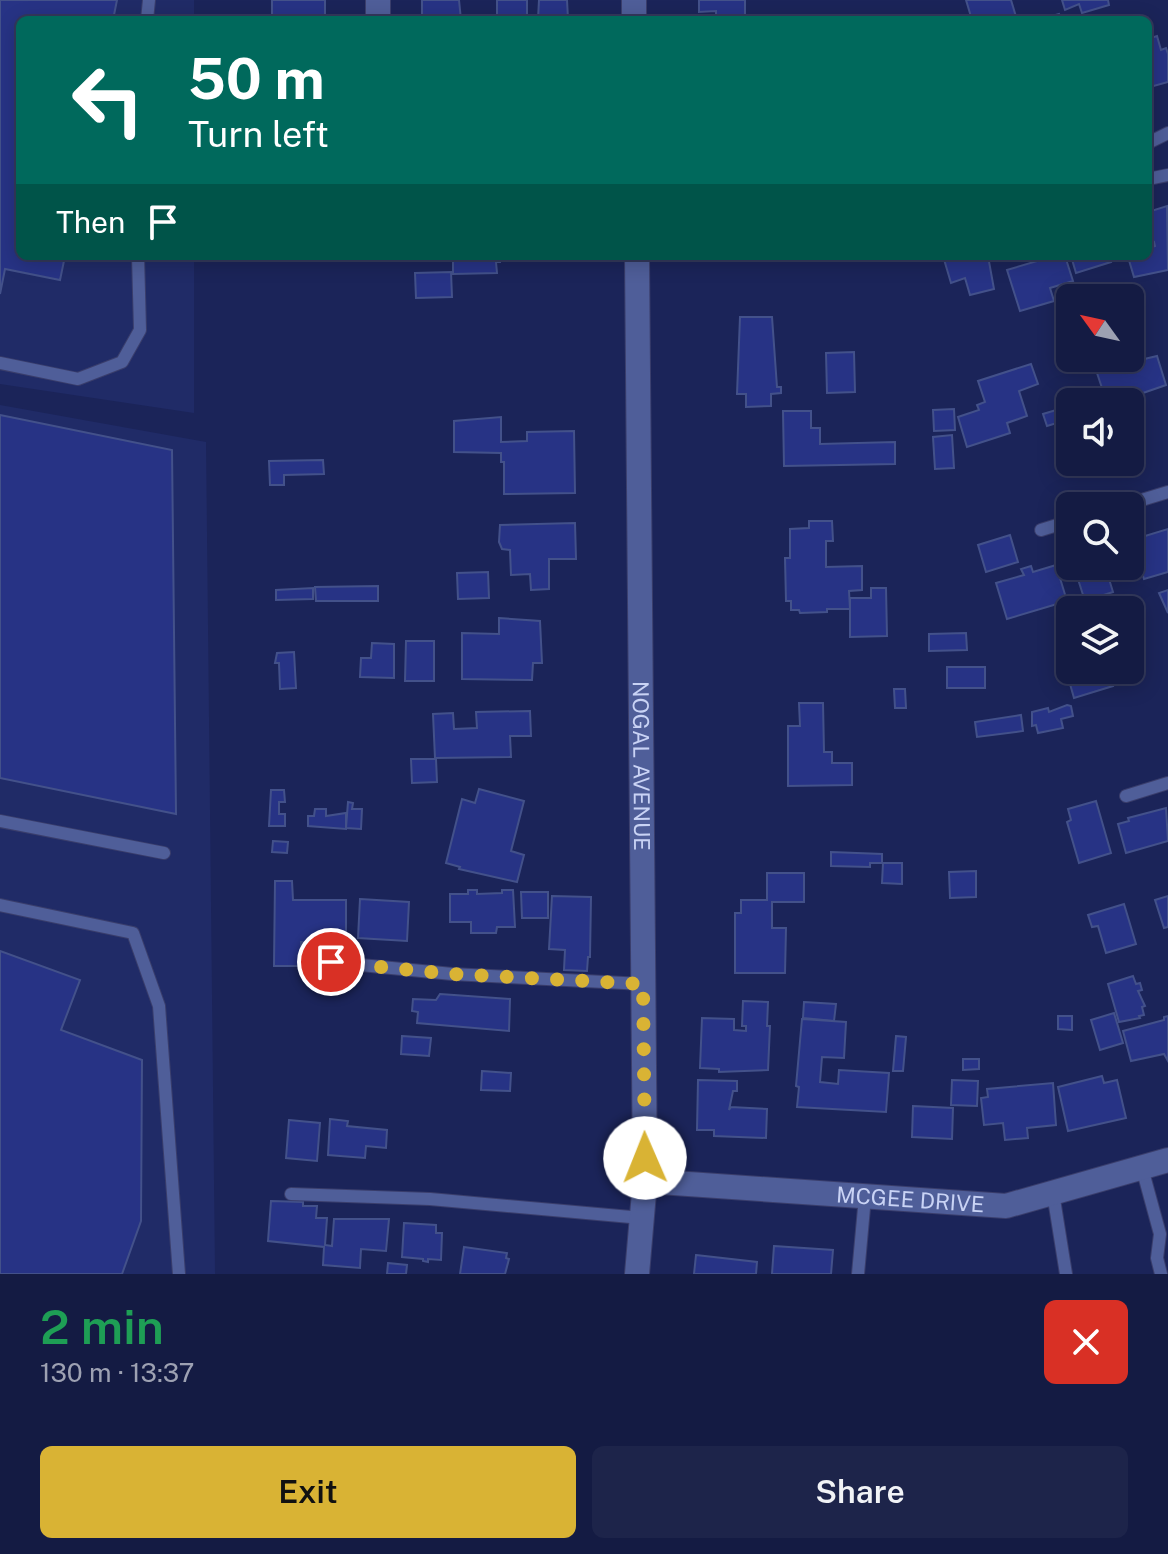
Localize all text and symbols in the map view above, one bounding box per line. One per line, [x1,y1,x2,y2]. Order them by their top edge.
text: 50 m [188,46,325,112]
icon: left [56,48,160,152]
text: Turn left [188,113,329,155]
icon: arrive [141,200,185,244]
text: Then [56,204,125,240]
north arrow [1056,284,1144,372]
map controls [1056,284,1144,684]
button: sound [1056,388,1144,476]
button: search [1056,492,1144,580]
button: layers [1056,596,1144,684]
street label: NOGAL AVENUE [628,681,655,851]
pin [297,928,365,996]
icon: arrive [309,940,353,984]
position arrow [603,1116,687,1200]
street label: MCGEE DRIVE [835,1181,985,1217]
text: 2 min [40,1298,164,1355]
button: close [1044,1300,1128,1384]
text: 130 m · 13:37 [40,1357,194,1388]
button: Exit [40,1446,576,1538]
button: Share [592,1446,1128,1538]

